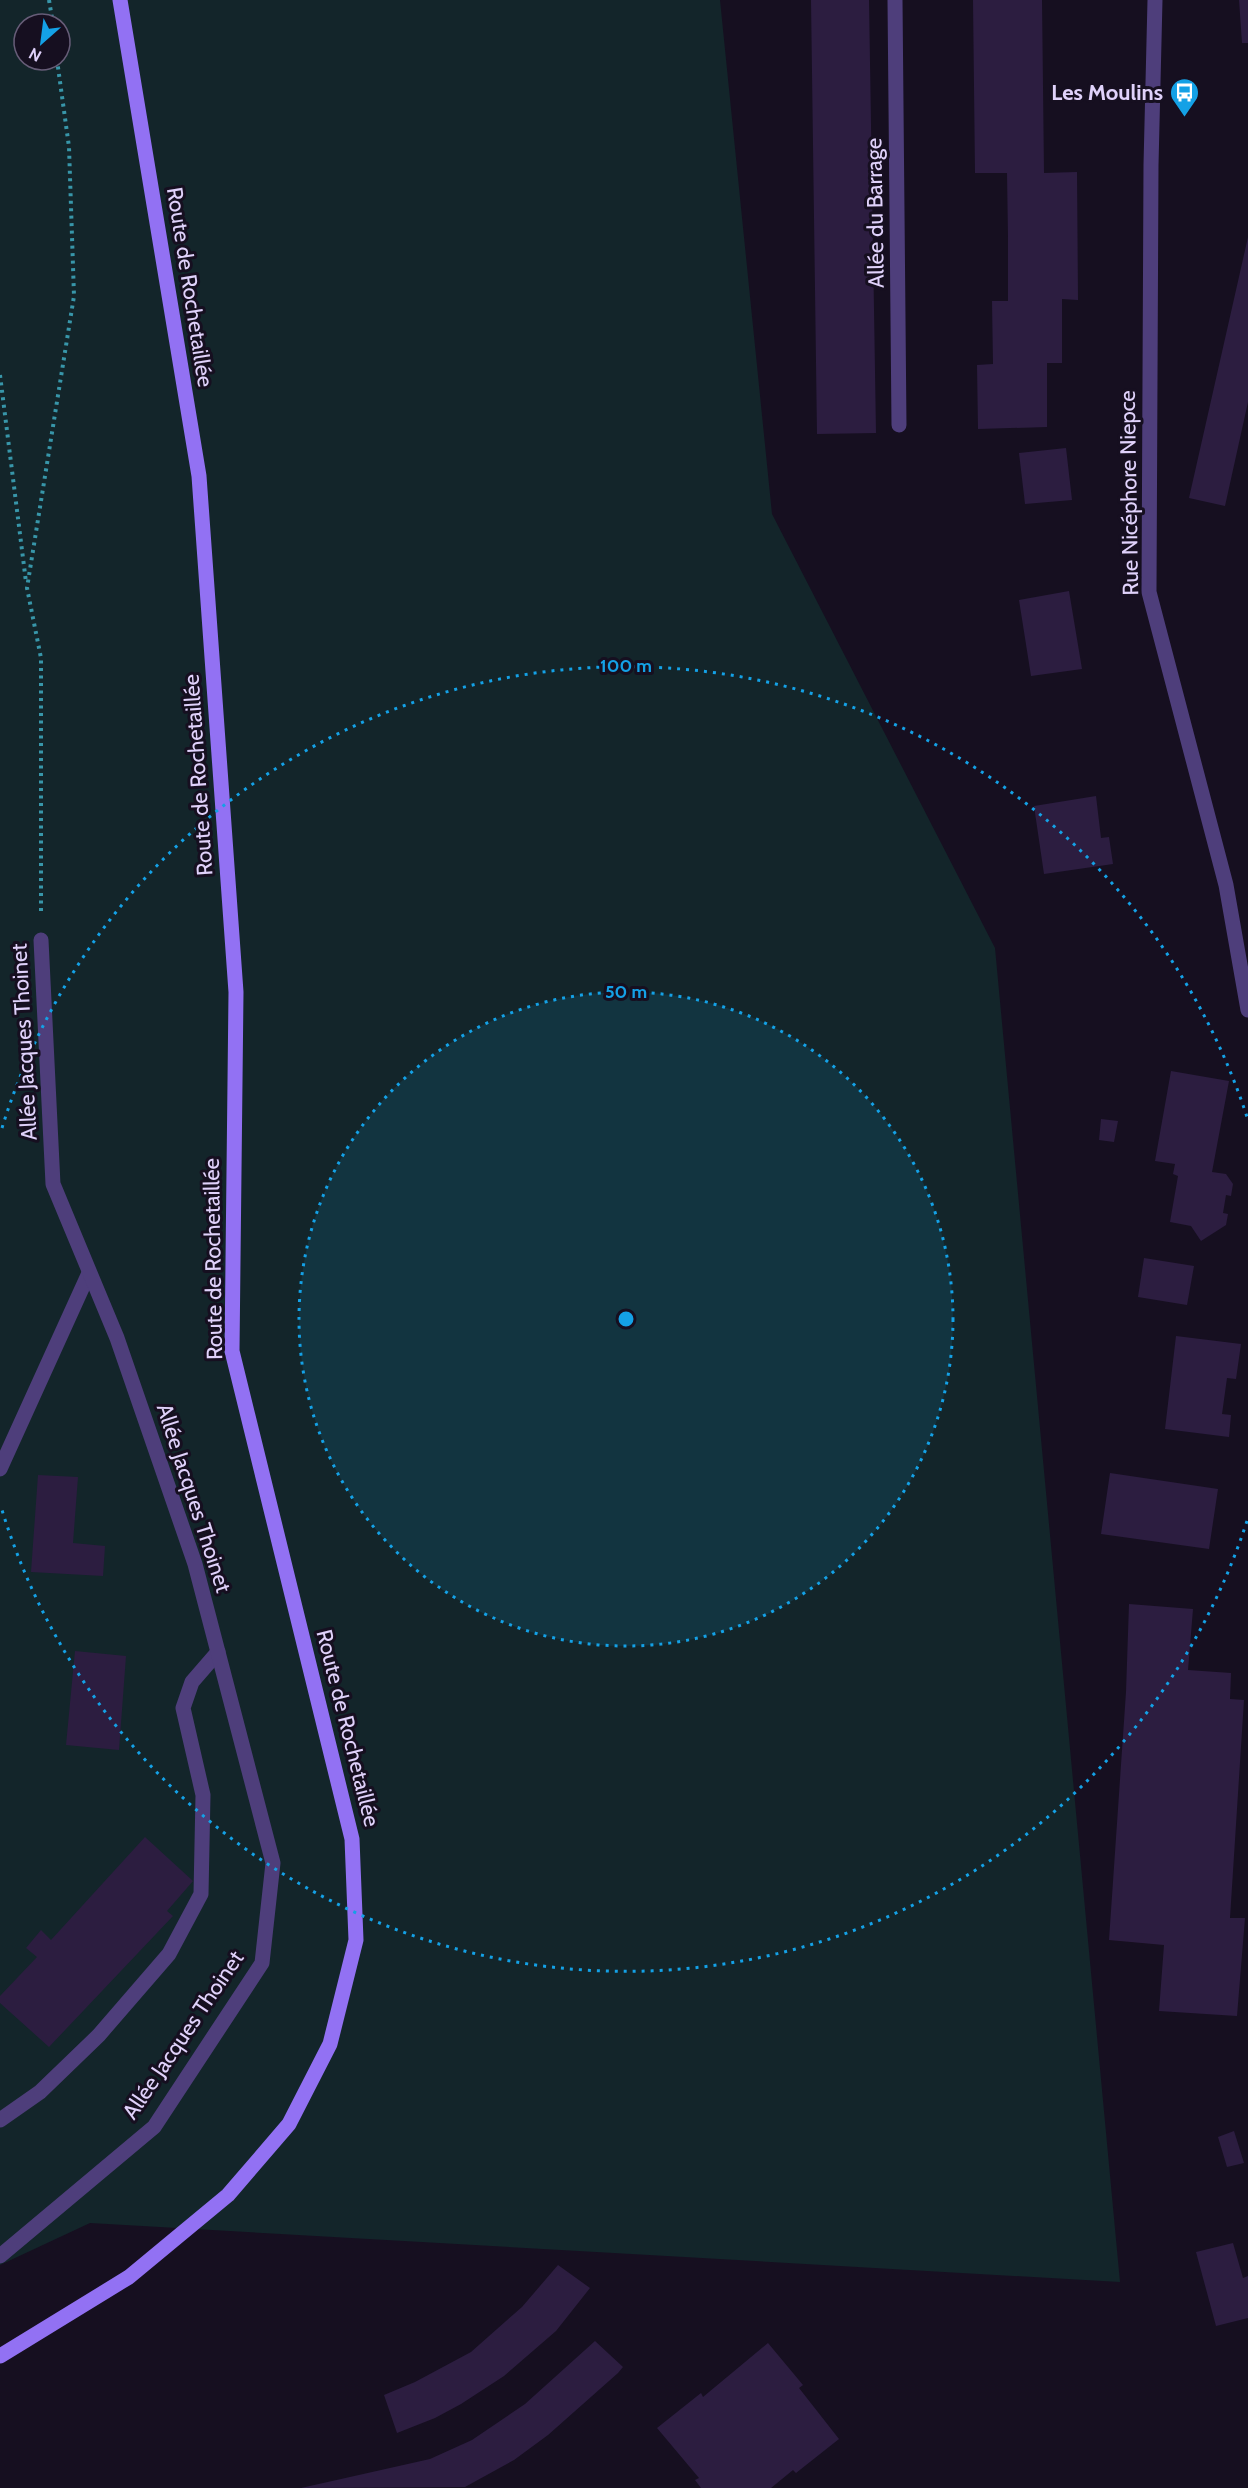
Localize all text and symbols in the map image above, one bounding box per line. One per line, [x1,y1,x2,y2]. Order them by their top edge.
north arrow [12,12,72,72]
text: N [26,44,45,66]
bus stop icon: Les Moulins [1168,76,1200,118]
place label: Les Moulins [1051,79,1163,106]
street label: Allée du Barrage [860,138,890,288]
street label: Route de Rochetaillée [161,185,219,389]
street label: Rue Nicéphore Niepce [1114,390,1144,596]
text: 100 m [600,655,652,677]
street label: Route de Rochetaillée [177,673,219,877]
street label: Allée Jacques Thoinet [5,942,43,1141]
text: 50 m [605,981,647,1003]
street label: Route de Rochetaillée [198,1158,228,1360]
centre of rings [616,1309,636,1329]
street label: Allée Jacques Thoinet [151,1400,238,1597]
street label: Route de Rochetaillée [310,1627,386,1829]
street label: Allée Jacques Thoinet [117,1945,250,2124]

